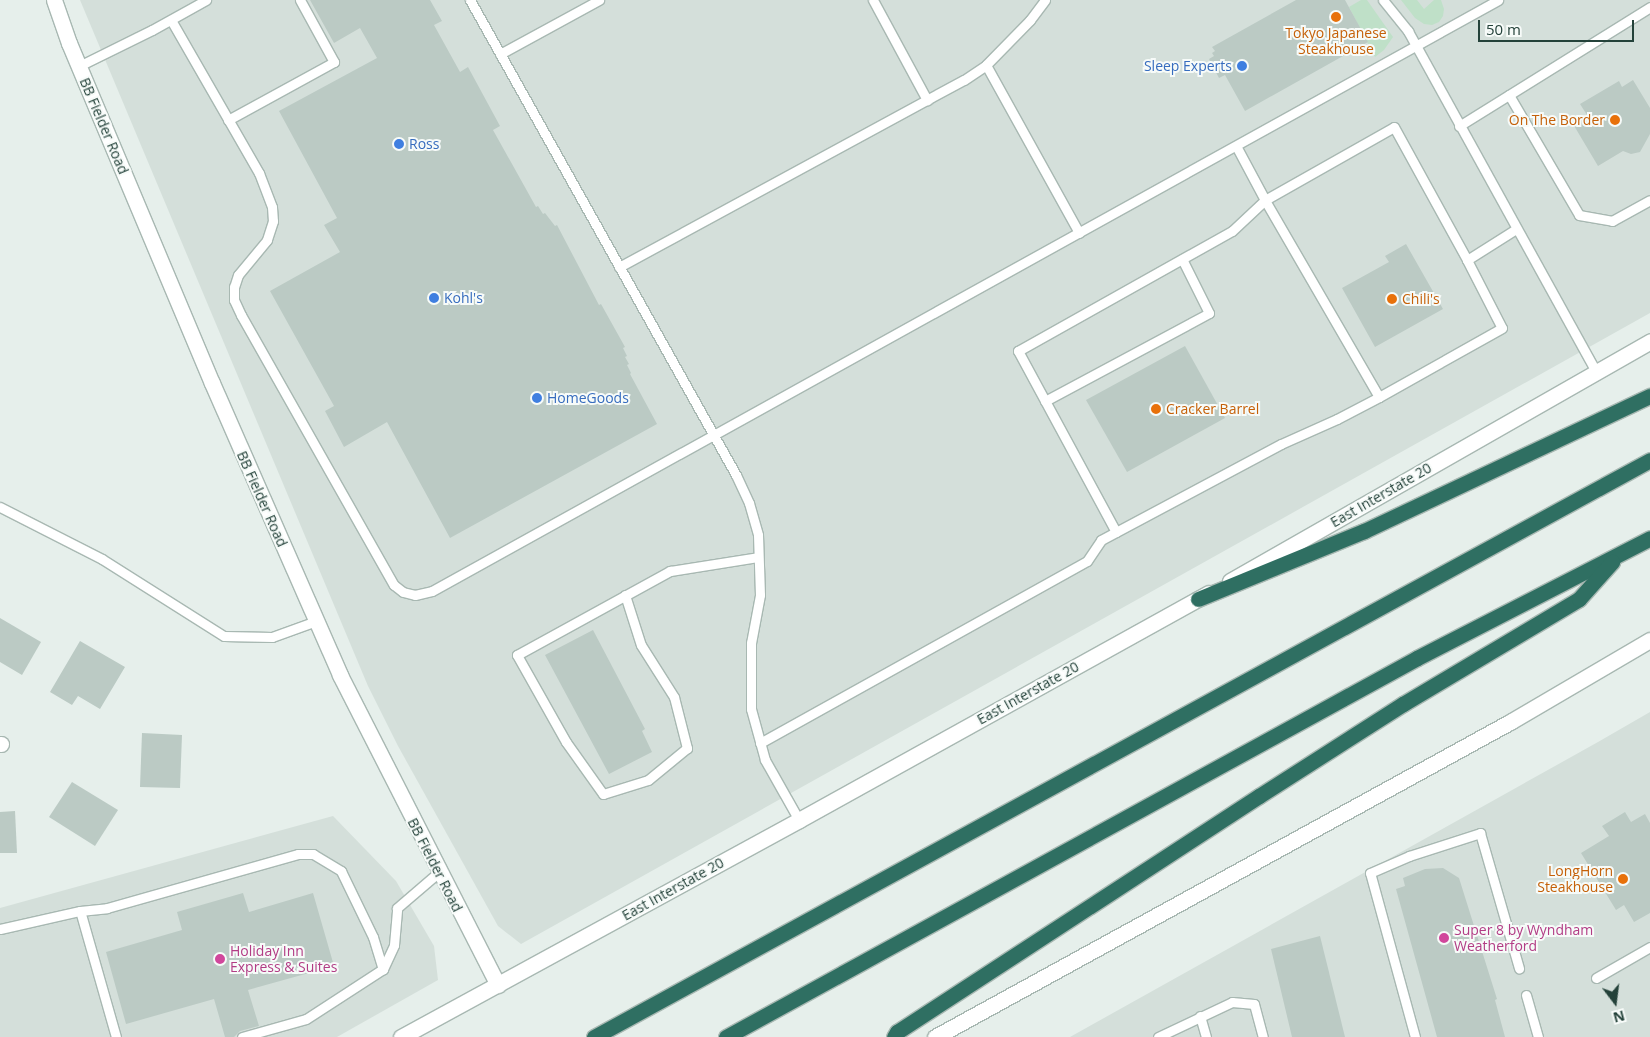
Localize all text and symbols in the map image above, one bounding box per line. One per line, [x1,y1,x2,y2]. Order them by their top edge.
scale bar [1480,10,1636,42]
marker: Tokyo Japanese Steakhouse [1330,11,1342,23]
text: 50 m [1486,19,1521,39]
place label: Tokyo Japanese Steakhouse [1285,25,1387,58]
place label: Sleep Experts [1144,58,1232,74]
marker: Sleep Experts [1236,60,1248,72]
street label: BB Fielder Road [76,75,132,177]
place label: On The Border [1509,112,1605,128]
marker: On The Border [1609,114,1621,126]
place label: Ross [409,136,439,152]
marker: Ross [393,138,405,150]
place label: Kohl's [444,290,483,306]
place label: Chili's [1402,291,1440,307]
marker: Kohl's [428,292,440,304]
marker: Chili's [1386,293,1398,305]
place label: HomeGoods [547,390,629,406]
marker: HomeGoods [531,392,543,404]
place label: Cracker Barrel [1166,401,1259,417]
marker: Cracker Barrel [1150,403,1162,415]
street label: BB Fielder Road [233,449,291,549]
street label: East Interstate 20 [1327,459,1435,531]
street label: East Interstate 20 [974,658,1082,728]
street label: BB Fielder Road [404,815,466,915]
street label: East Interstate 20 [619,854,727,924]
place label: LongHorn Steakhouse [1537,863,1613,896]
marker: LongHorn Steakhouse [1617,873,1629,885]
place label: Super 8 by Wyndham Weatherford [1454,922,1593,954]
marker: Super 8 by Wyndham Weatherford [1438,932,1450,944]
place label: Holiday Inn Express & Suites [230,943,337,976]
marker: Holiday Inn Express & Suites [214,953,226,965]
north arrow [1590,977,1640,1027]
text: N [1611,1006,1627,1028]

